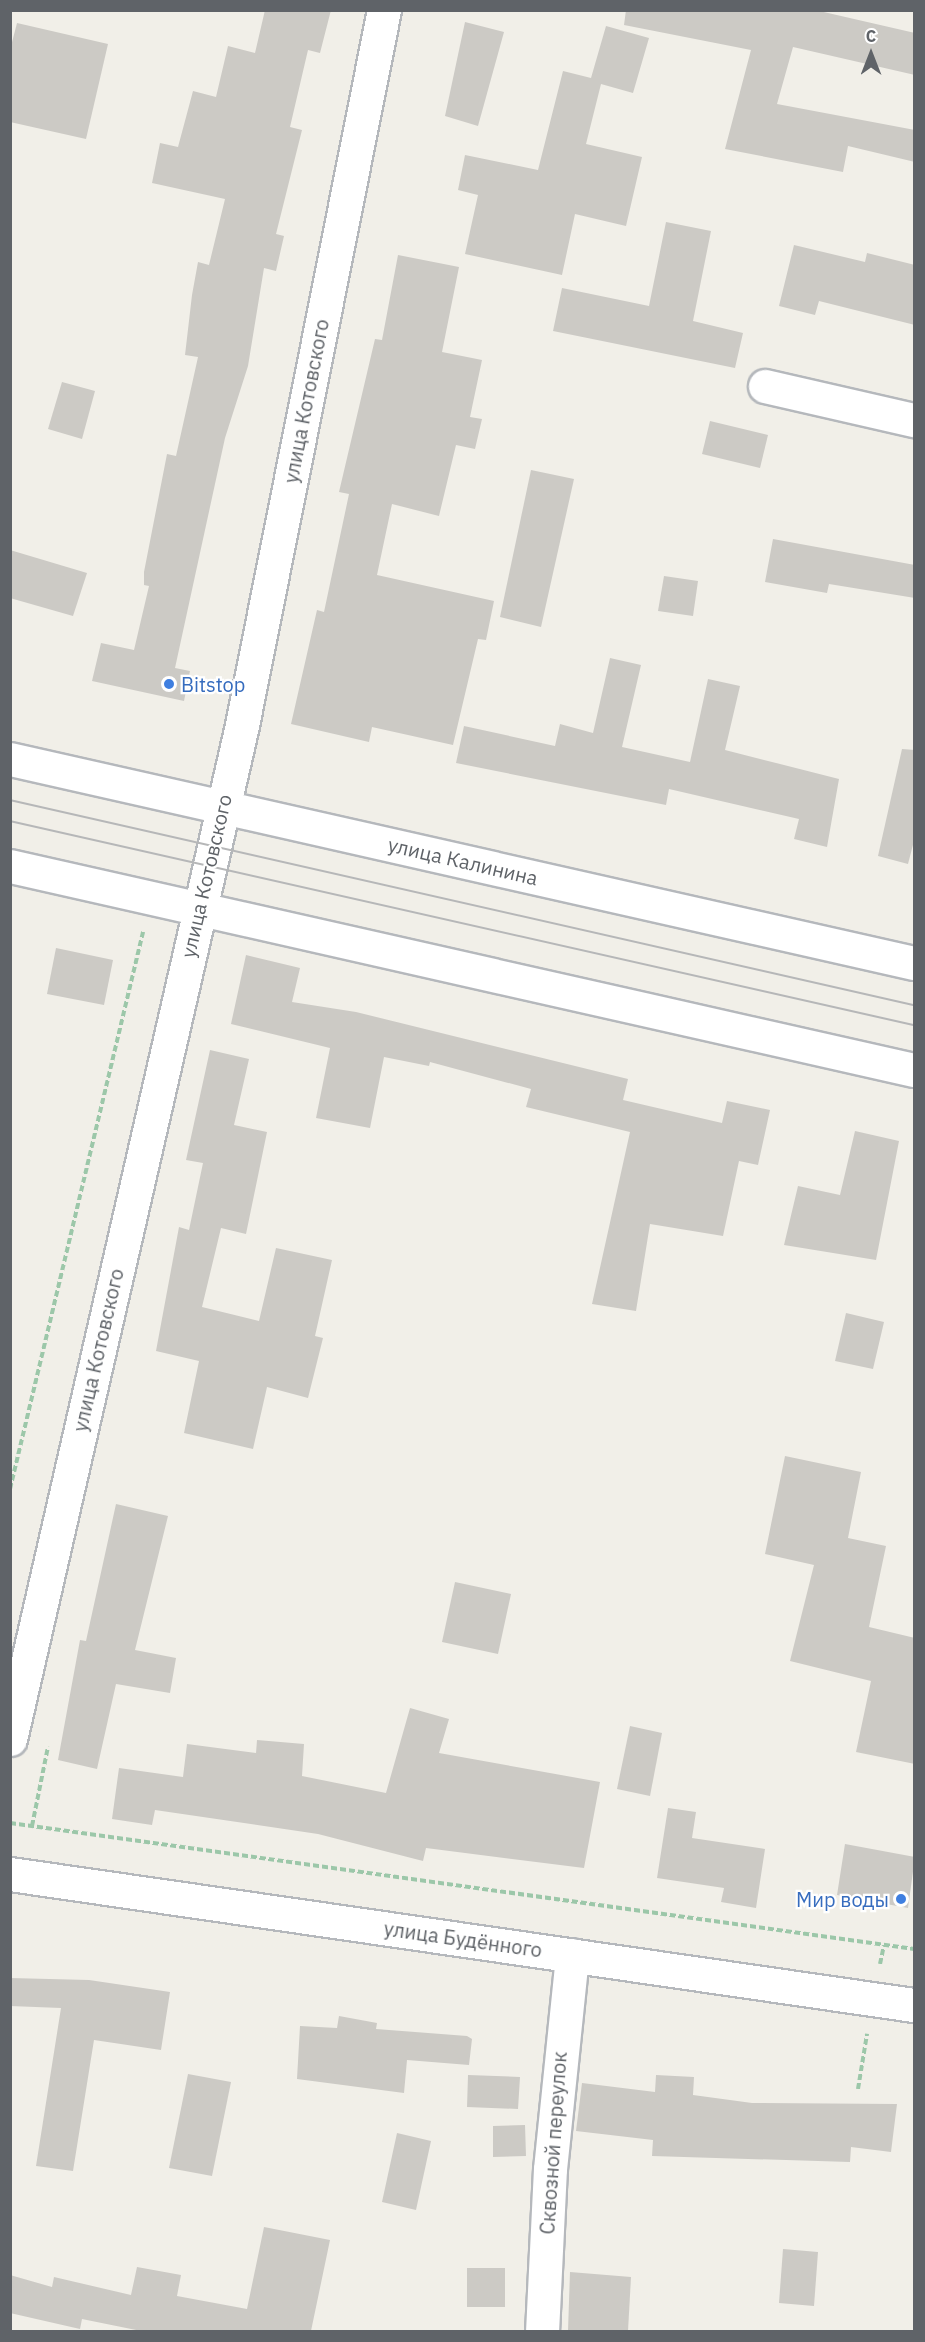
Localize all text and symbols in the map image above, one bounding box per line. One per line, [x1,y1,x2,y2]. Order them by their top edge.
north arrow [841,24,901,84]
text: С [866,26,876,46]
street label: улица Котовского [278,317,334,485]
place label: Bitstop [181,672,245,696]
marker: Bitstop [162,677,176,691]
street label: улица Котовского [176,792,236,960]
street label: улица Калинина [386,832,540,890]
street label: улица Котовского [68,1266,128,1434]
place label: Мир воды [796,1887,889,1911]
marker: Мир воды [894,1892,908,1906]
street label: улица Будённого [382,1916,544,1962]
street label: Сквозной переулок [535,2051,571,2235]

